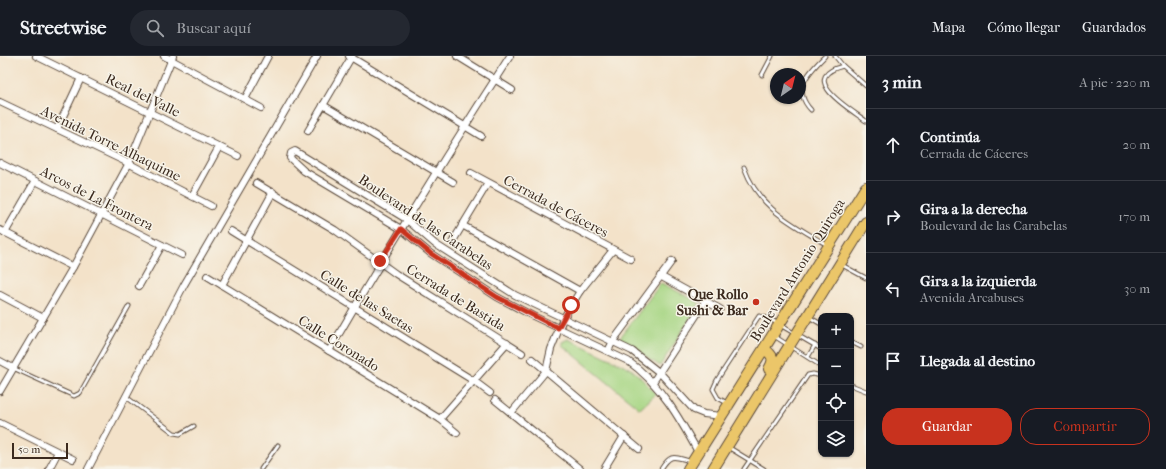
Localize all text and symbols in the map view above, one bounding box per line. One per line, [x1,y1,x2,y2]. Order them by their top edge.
search box [130,10,410,46]
text: Streetwise [20,17,106,39]
icon: search [144,17,166,39]
text: Buscar aquí [176,19,251,37]
text: Mapa [932,19,965,36]
text: Cómo llegar [987,19,1060,36]
text: Guardados [1082,19,1146,36]
north arrow [770,68,806,104]
street label: Real del Valle [103,70,183,121]
text: 3 min [882,72,922,92]
text: A pie · 220 m [1079,75,1150,90]
street label: Avenida Torre Alhaquime [37,102,184,185]
text: Continúa [920,128,980,146]
icon: ahead [882,134,904,156]
text: 20 m [1123,137,1150,152]
text: Cerrada de Cáceres [920,146,1028,161]
street label: Arcos de La Frontera [36,162,157,235]
street label: Boulevard de las Carabelas [355,171,496,274]
street label: Cerrada de Cáceres [500,172,611,241]
street label: Boulevard Antonio Quiroga [746,195,849,345]
text: Gira a la derecha [920,200,1027,218]
icon: right [882,206,904,228]
text: 170 m [1118,209,1150,224]
text: Boulevard de las Carabelas [920,218,1067,233]
route end [371,252,389,270]
street label: Cerrada de Bastida [403,260,509,335]
street label: Calle de las Saetas [317,266,417,337]
text: Gira a la izquierda [920,272,1036,290]
icon: left [882,278,904,300]
text: 30 m [1124,281,1150,296]
place label: Que Rollo Sushi & Bar [677,286,749,319]
text: Avenida Arcabuses [920,290,1024,305]
route start [562,296,580,314]
marker: Que Rollo Sushi & Bar [751,297,761,307]
street label: Calle Coronado [295,312,382,375]
map controls [818,313,854,457]
button: + [818,313,854,349]
button: − [818,349,854,385]
icon: arrive [882,350,904,372]
text: Llegada al destino [920,352,1035,370]
button: locate [818,385,854,421]
button: Guardar [882,408,1012,445]
button: Compartir [1020,408,1150,445]
button: layers [818,421,854,457]
scale bar [12,441,68,460]
text: 50 m [18,443,40,456]

